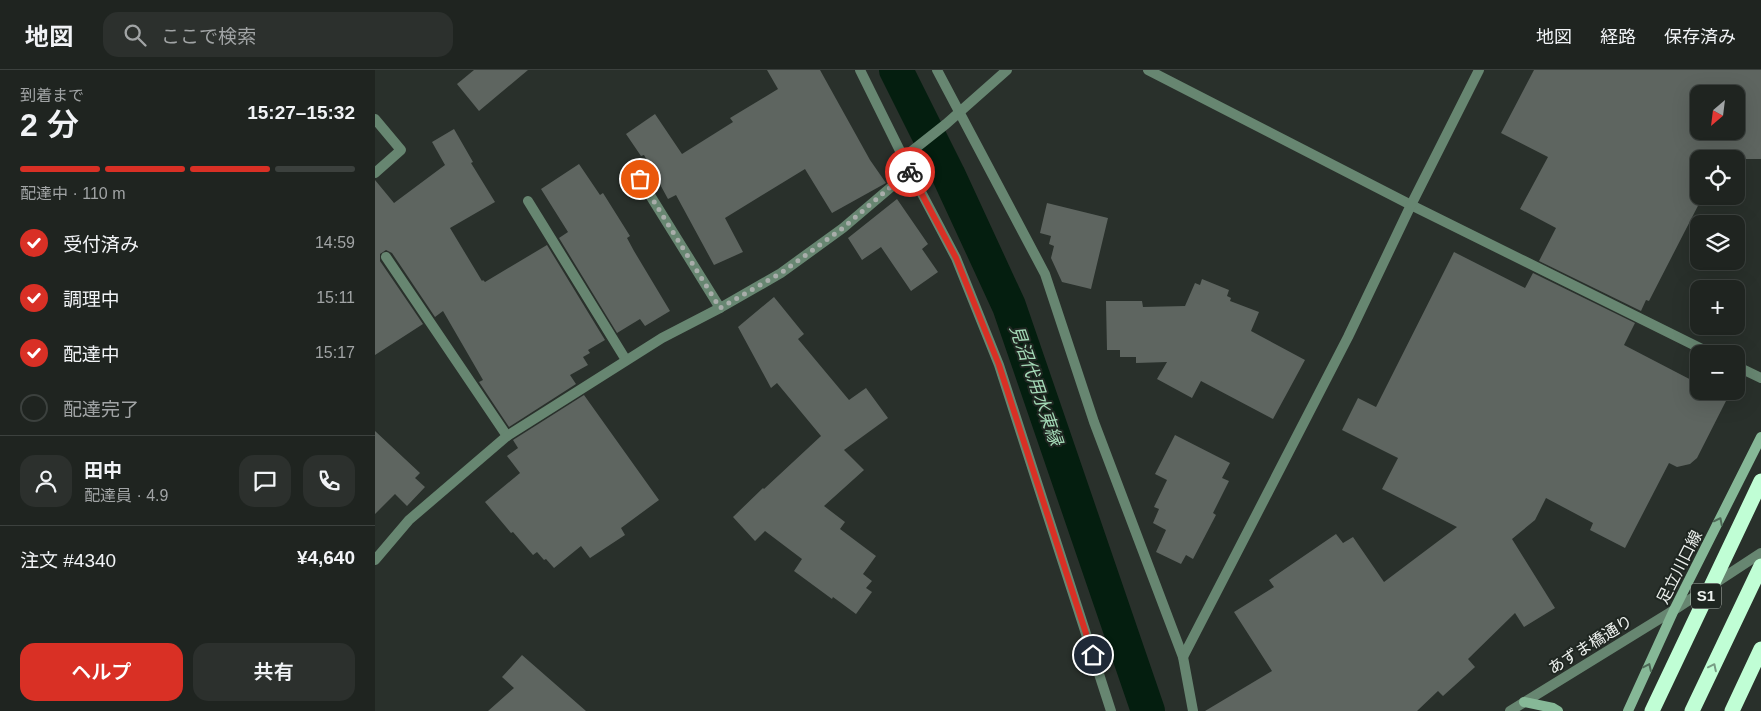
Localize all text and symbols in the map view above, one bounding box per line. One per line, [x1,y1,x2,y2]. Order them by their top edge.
search box [103,12,453,57]
icon: search [121,21,149,49]
text: 地図 [25,23,73,50]
text: ここで検索 [161,26,256,47]
text: 地図 [1536,27,1572,47]
text: 経路 [1600,27,1636,47]
text: 保存済み [1664,27,1736,47]
north arrow [1690,85,1745,140]
map controls [1690,85,1745,400]
text: 到着まで [20,87,84,104]
text: 15:27–15:32 [247,102,355,123]
text: 2 分 [20,107,79,143]
courier [885,147,935,197]
button: locate [1690,150,1745,205]
pin [619,158,661,200]
icon: bike [896,158,924,186]
icon: bag [626,165,654,193]
text: 配達中 · 110 m [20,185,126,202]
button: layers [1690,215,1745,270]
icon: check [20,229,48,257]
text: 受付済み [63,234,139,255]
text: 14:59 [315,234,355,251]
button: + [1690,280,1745,335]
icon: check [20,284,48,312]
text: 調理中 [63,289,120,310]
text: 15:11 [316,289,355,306]
water label: 見沼代用水東縁 [1006,322,1067,450]
icon: check [20,339,48,367]
text: 配達中 [63,344,120,365]
text: 15:17 [315,344,355,361]
button: − [1690,345,1745,400]
text: 配達完了 [63,399,139,420]
button: person [20,455,72,507]
button: chat [239,455,291,507]
button: phone [303,455,355,507]
text: 田中 [84,460,122,481]
text: 配達員 · 4.9 [84,487,168,504]
one-way arrow [1713,517,1723,526]
street label: 足立川口線 [1654,528,1705,607]
text: ¥4,640 [297,547,355,568]
text: 注文 #4340 [20,550,116,571]
road number: S1 [1691,584,1721,608]
street label: あずま橋通り [1545,612,1635,677]
pin [1072,634,1114,676]
icon: home [1079,641,1107,669]
button: ヘルプ [20,643,183,701]
button: 共有 [193,643,355,701]
one-way arrow [1642,663,1652,672]
one-way arrow [1707,663,1717,672]

